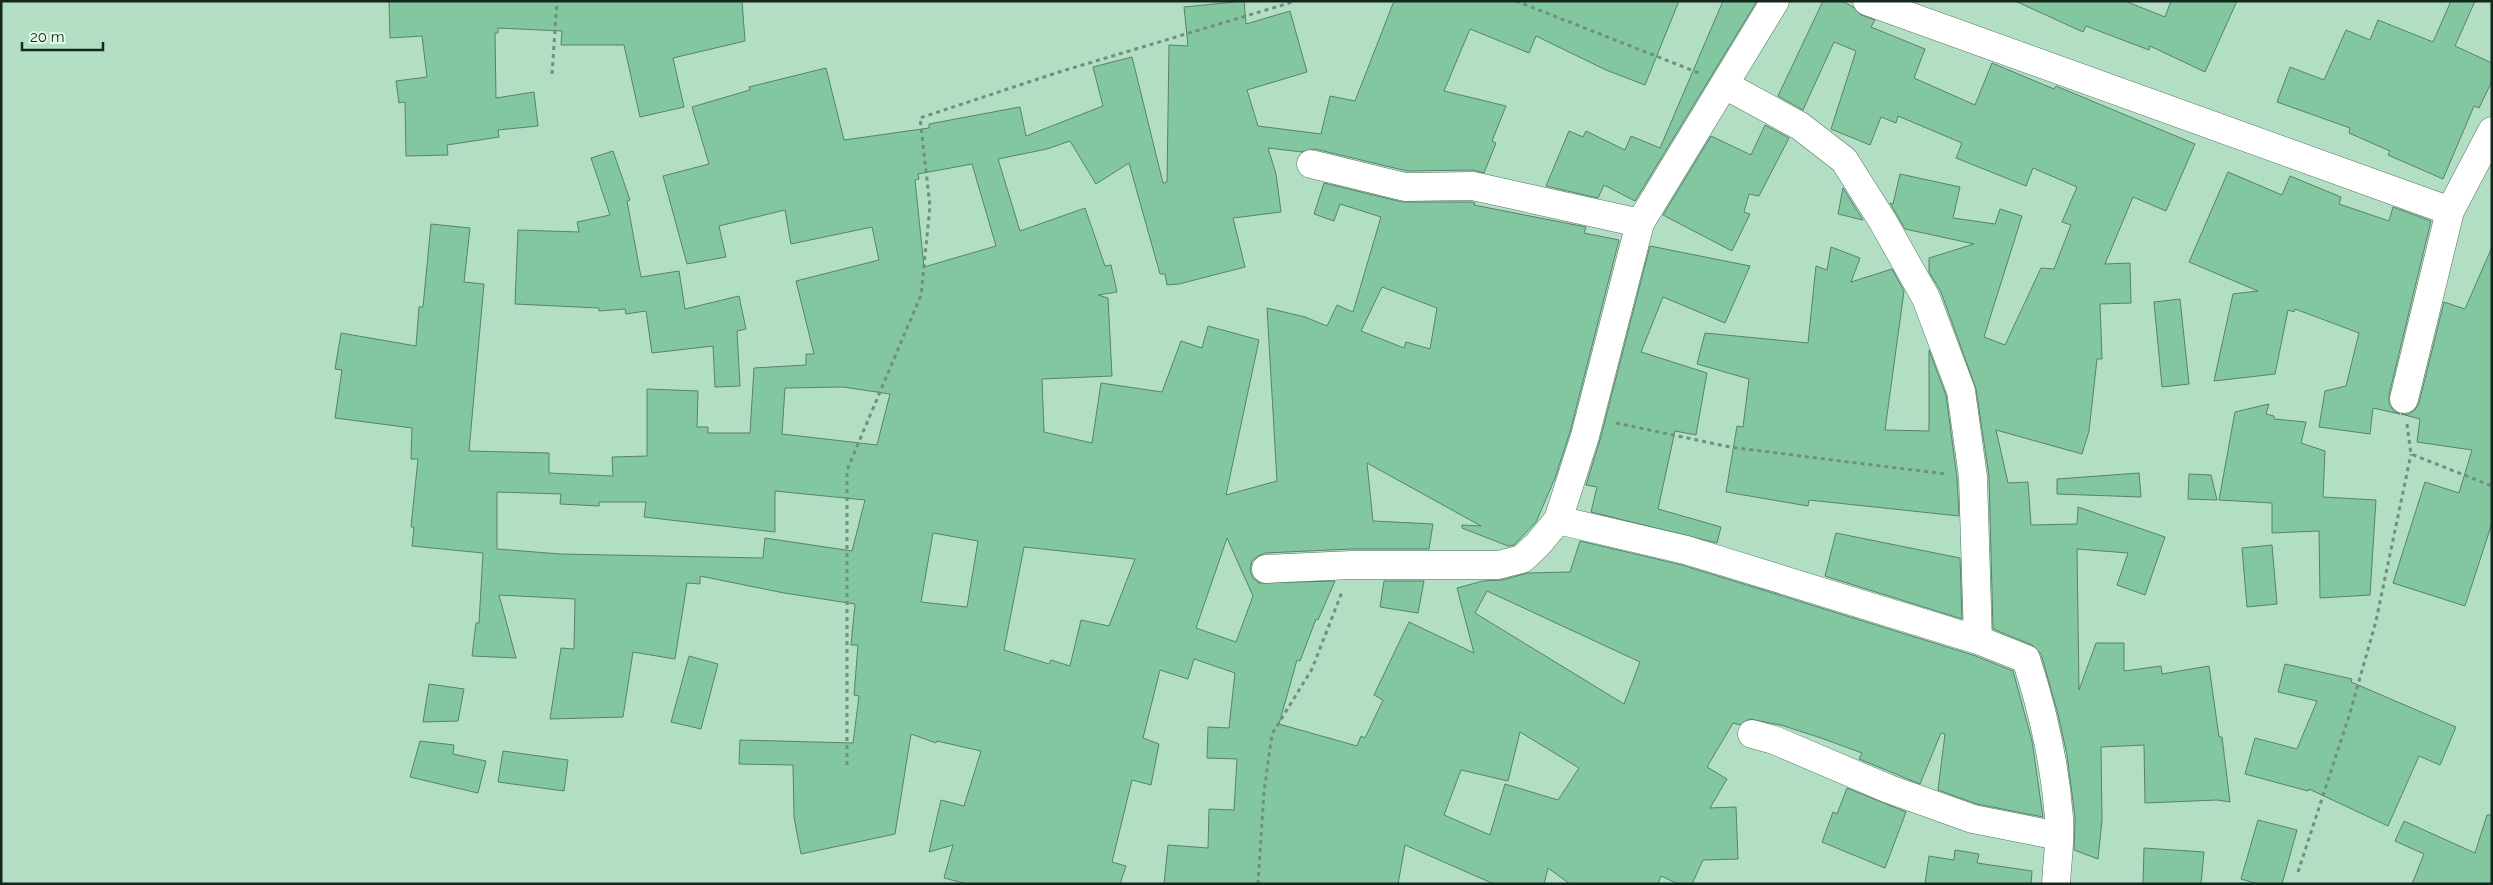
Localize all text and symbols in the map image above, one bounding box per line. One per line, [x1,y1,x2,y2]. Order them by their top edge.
scale bar [22,20,104,52]
text: 20 m [30,28,65,46]

